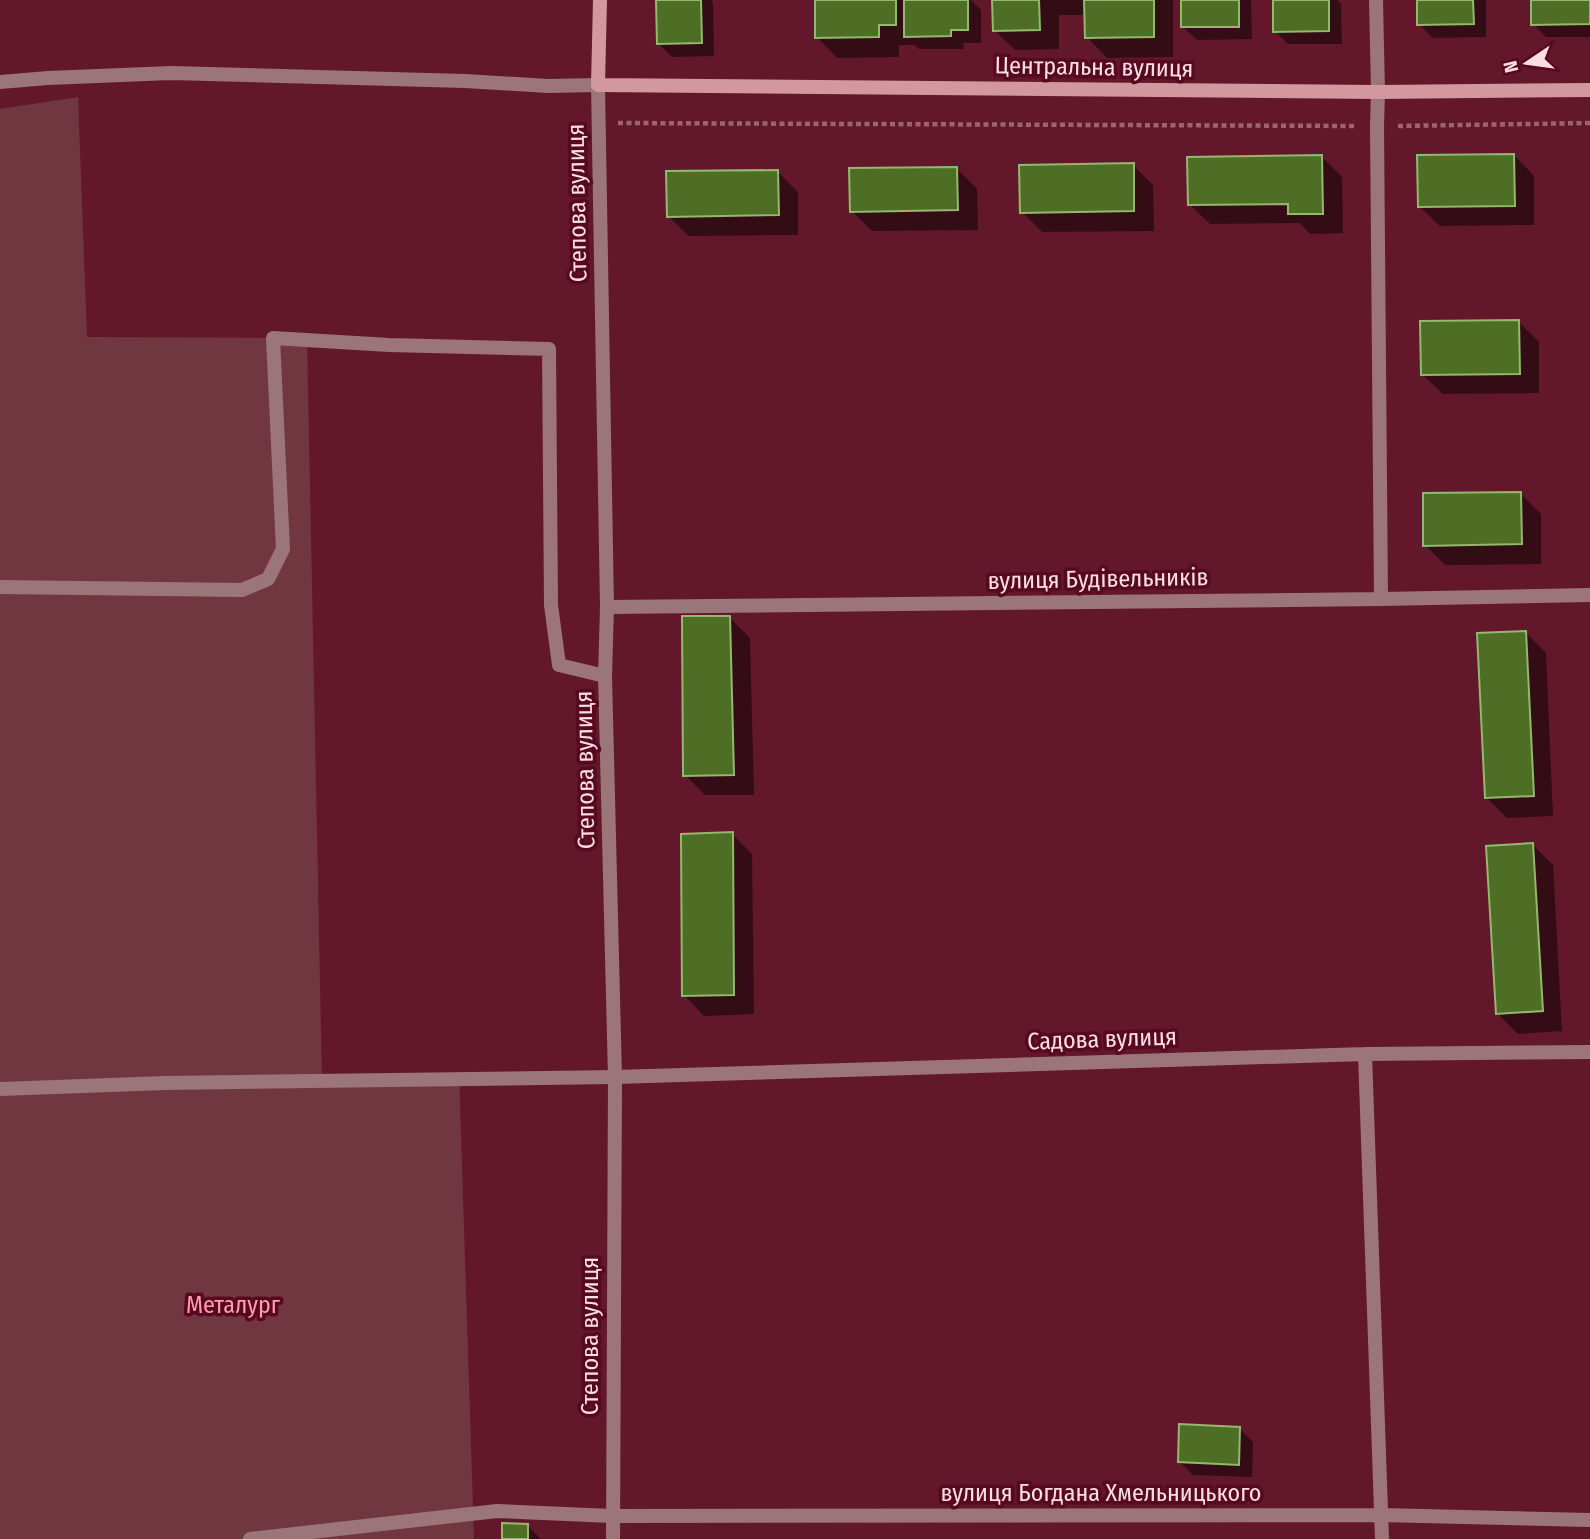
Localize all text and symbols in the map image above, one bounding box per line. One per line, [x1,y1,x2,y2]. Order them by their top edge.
north arrow [1492,28,1562,98]
street label: Центральна вулиця [994,51,1194,83]
text: N [1498,59,1523,75]
street label: Степова вулиця [562,123,592,283]
street label: вулиця Будівельників [987,563,1209,595]
street label: Степова вулиця [570,690,600,850]
street label: Садова вулиця [1027,1022,1177,1056]
street label: Степова вулиця [576,1257,604,1415]
park label: Металург [186,1291,281,1319]
street label: вулиця Богдана Хмельницького [941,1479,1261,1507]

